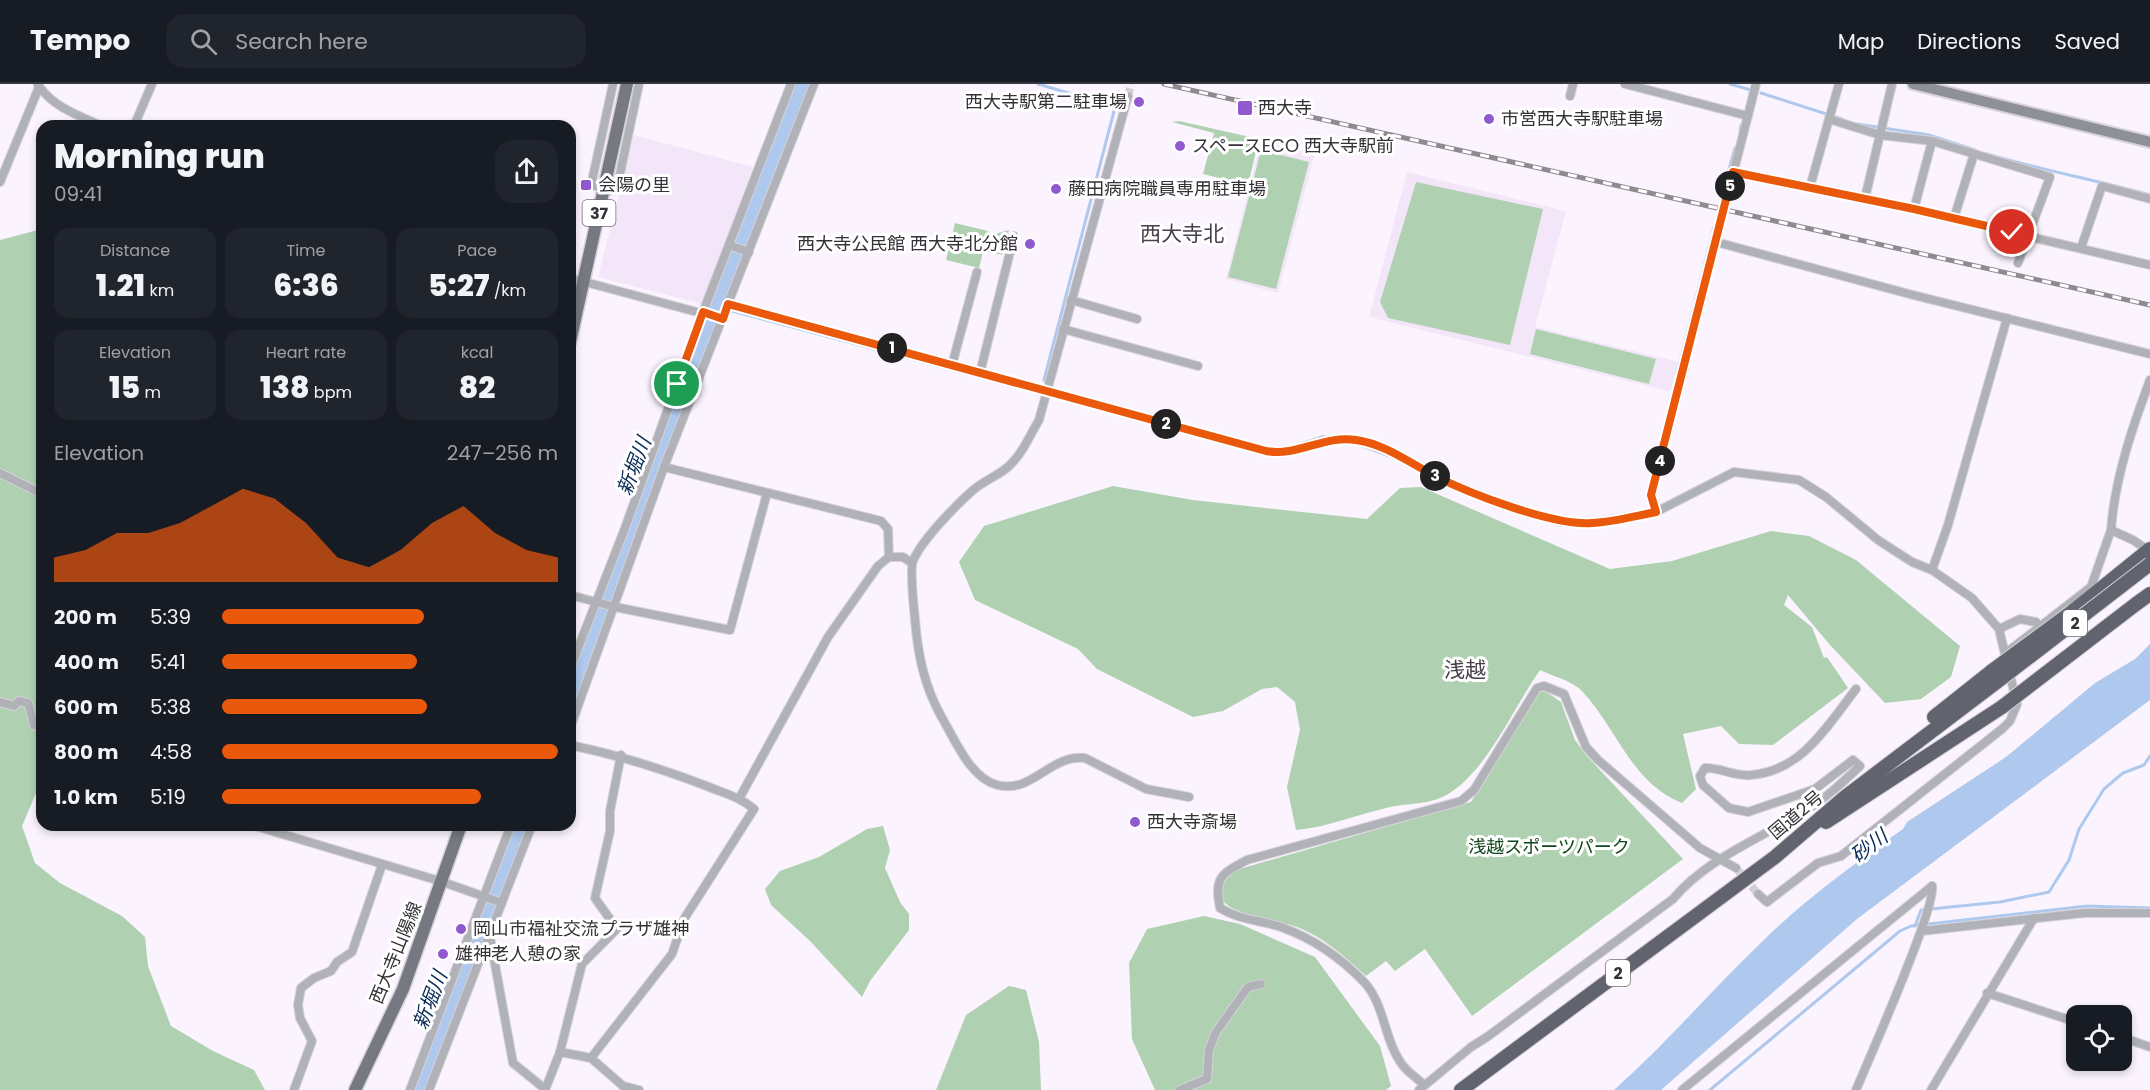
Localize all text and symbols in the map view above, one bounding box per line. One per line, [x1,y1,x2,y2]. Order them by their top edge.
search box [166,14,586,68]
text: Tempo [30,21,130,60]
icon: search [187,25,220,58]
text: Search here [235,26,368,57]
text: Map [1838,27,1884,56]
text: Directions [1917,27,2021,56]
text: Saved [2054,27,2120,56]
place label: 西大寺駅第二駐車場 [965,89,1127,114]
marker: 西大寺駅第二駐車場 [1132,95,1146,109]
place label: 西大寺 [1258,95,1312,120]
marker: 西大寺 [1236,99,1254,117]
place label: 市営西大寺駅駐車場 [1501,106,1663,131]
marker: 市営西大寺駅駐車場 [1482,112,1496,126]
text: Morning run [54,133,265,180]
place label: スペースECO 西大寺駅前 [1192,133,1394,158]
marker: スペースECO 西大寺駅前 [1173,139,1187,153]
button: share [495,140,558,203]
pin: 5 [1715,171,1745,201]
place label: 会陽の里 [598,172,670,197]
text: 5 [1725,174,1735,197]
place label: 藤田病院職員専用駐車場 [1068,176,1266,201]
marker: 会陽の里 [579,178,593,192]
text: 09:41 [54,180,102,208]
marker: 藤田病院職員専用駐車場 [1049,182,1063,196]
road number: 37 [582,200,616,226]
pin [1986,206,2037,257]
icon: check [1995,215,2028,248]
district label: 西大寺北 [1140,219,1224,248]
place label: 西大寺公民館 西大寺北分館 [797,231,1018,256]
marker: 西大寺公民館 西大寺北分館 [1023,237,1037,251]
text: Distance [100,239,170,262]
text: Time [287,239,326,262]
text: Pace [457,239,497,262]
text: 1.21 [96,264,145,307]
text: 6:36 [273,264,339,307]
text: 5:27 [428,264,489,307]
text: km [145,279,174,302]
text: /km [489,279,526,302]
pin: 1 [877,333,907,363]
text: 1 [889,336,895,359]
text: Elevation [99,341,171,364]
text: Heart rate [266,341,346,364]
text: kcal [461,341,493,364]
pin [651,358,702,409]
text: 15 [109,366,140,409]
text: 138 [260,366,310,409]
text: 82 [459,366,495,409]
icon: arrive [660,367,693,400]
text: m [140,381,161,404]
text: bpm [310,381,352,404]
pin: 2 [1151,409,1181,439]
text: 2 [1161,412,1171,435]
water label: 新堀川 [610,431,659,499]
text: Elevation [54,439,144,467]
text: 247–256 m [447,439,558,467]
pin: 4 [1645,446,1675,476]
text: 4 [1655,449,1665,472]
pin: 3 [1420,461,1450,491]
text: 3 [1430,464,1440,487]
text: 200 m [54,603,117,631]
text: 5:39 [150,603,191,631]
road number: 2 [2063,610,2087,636]
text: 400 m [54,648,119,676]
text: 5:41 [150,648,186,676]
district label: 浅越 [1444,655,1486,684]
text: 600 m [54,693,118,721]
text: 5:38 [150,693,191,721]
text: 800 m [54,738,118,766]
text: 4:58 [150,738,192,766]
text: 1.0 km [54,783,118,811]
text: 5:19 [150,783,186,811]
street label: 国道2号 [1763,784,1828,845]
place label: 西大寺斎場 [1147,809,1237,834]
marker: 西大寺斎場 [1128,815,1142,829]
water label: 砂川 [1845,822,1895,869]
park label: 浅越スポーツパーク [1468,834,1630,859]
street label: 西大寺山陽線 [364,898,427,1008]
place label: 岡山市福祉交流プラザ雄神 [473,916,689,941]
marker: 岡山市福祉交流プラザ雄神 [454,922,468,936]
place label: 雄神老人憩の家 [455,941,581,966]
marker: 雄神老人憩の家 [436,947,450,961]
road number: 2 [1606,960,1630,986]
water label: 新堀川 [406,965,455,1033]
map controls [2066,1005,2132,1071]
button: locate [2066,1005,2132,1071]

